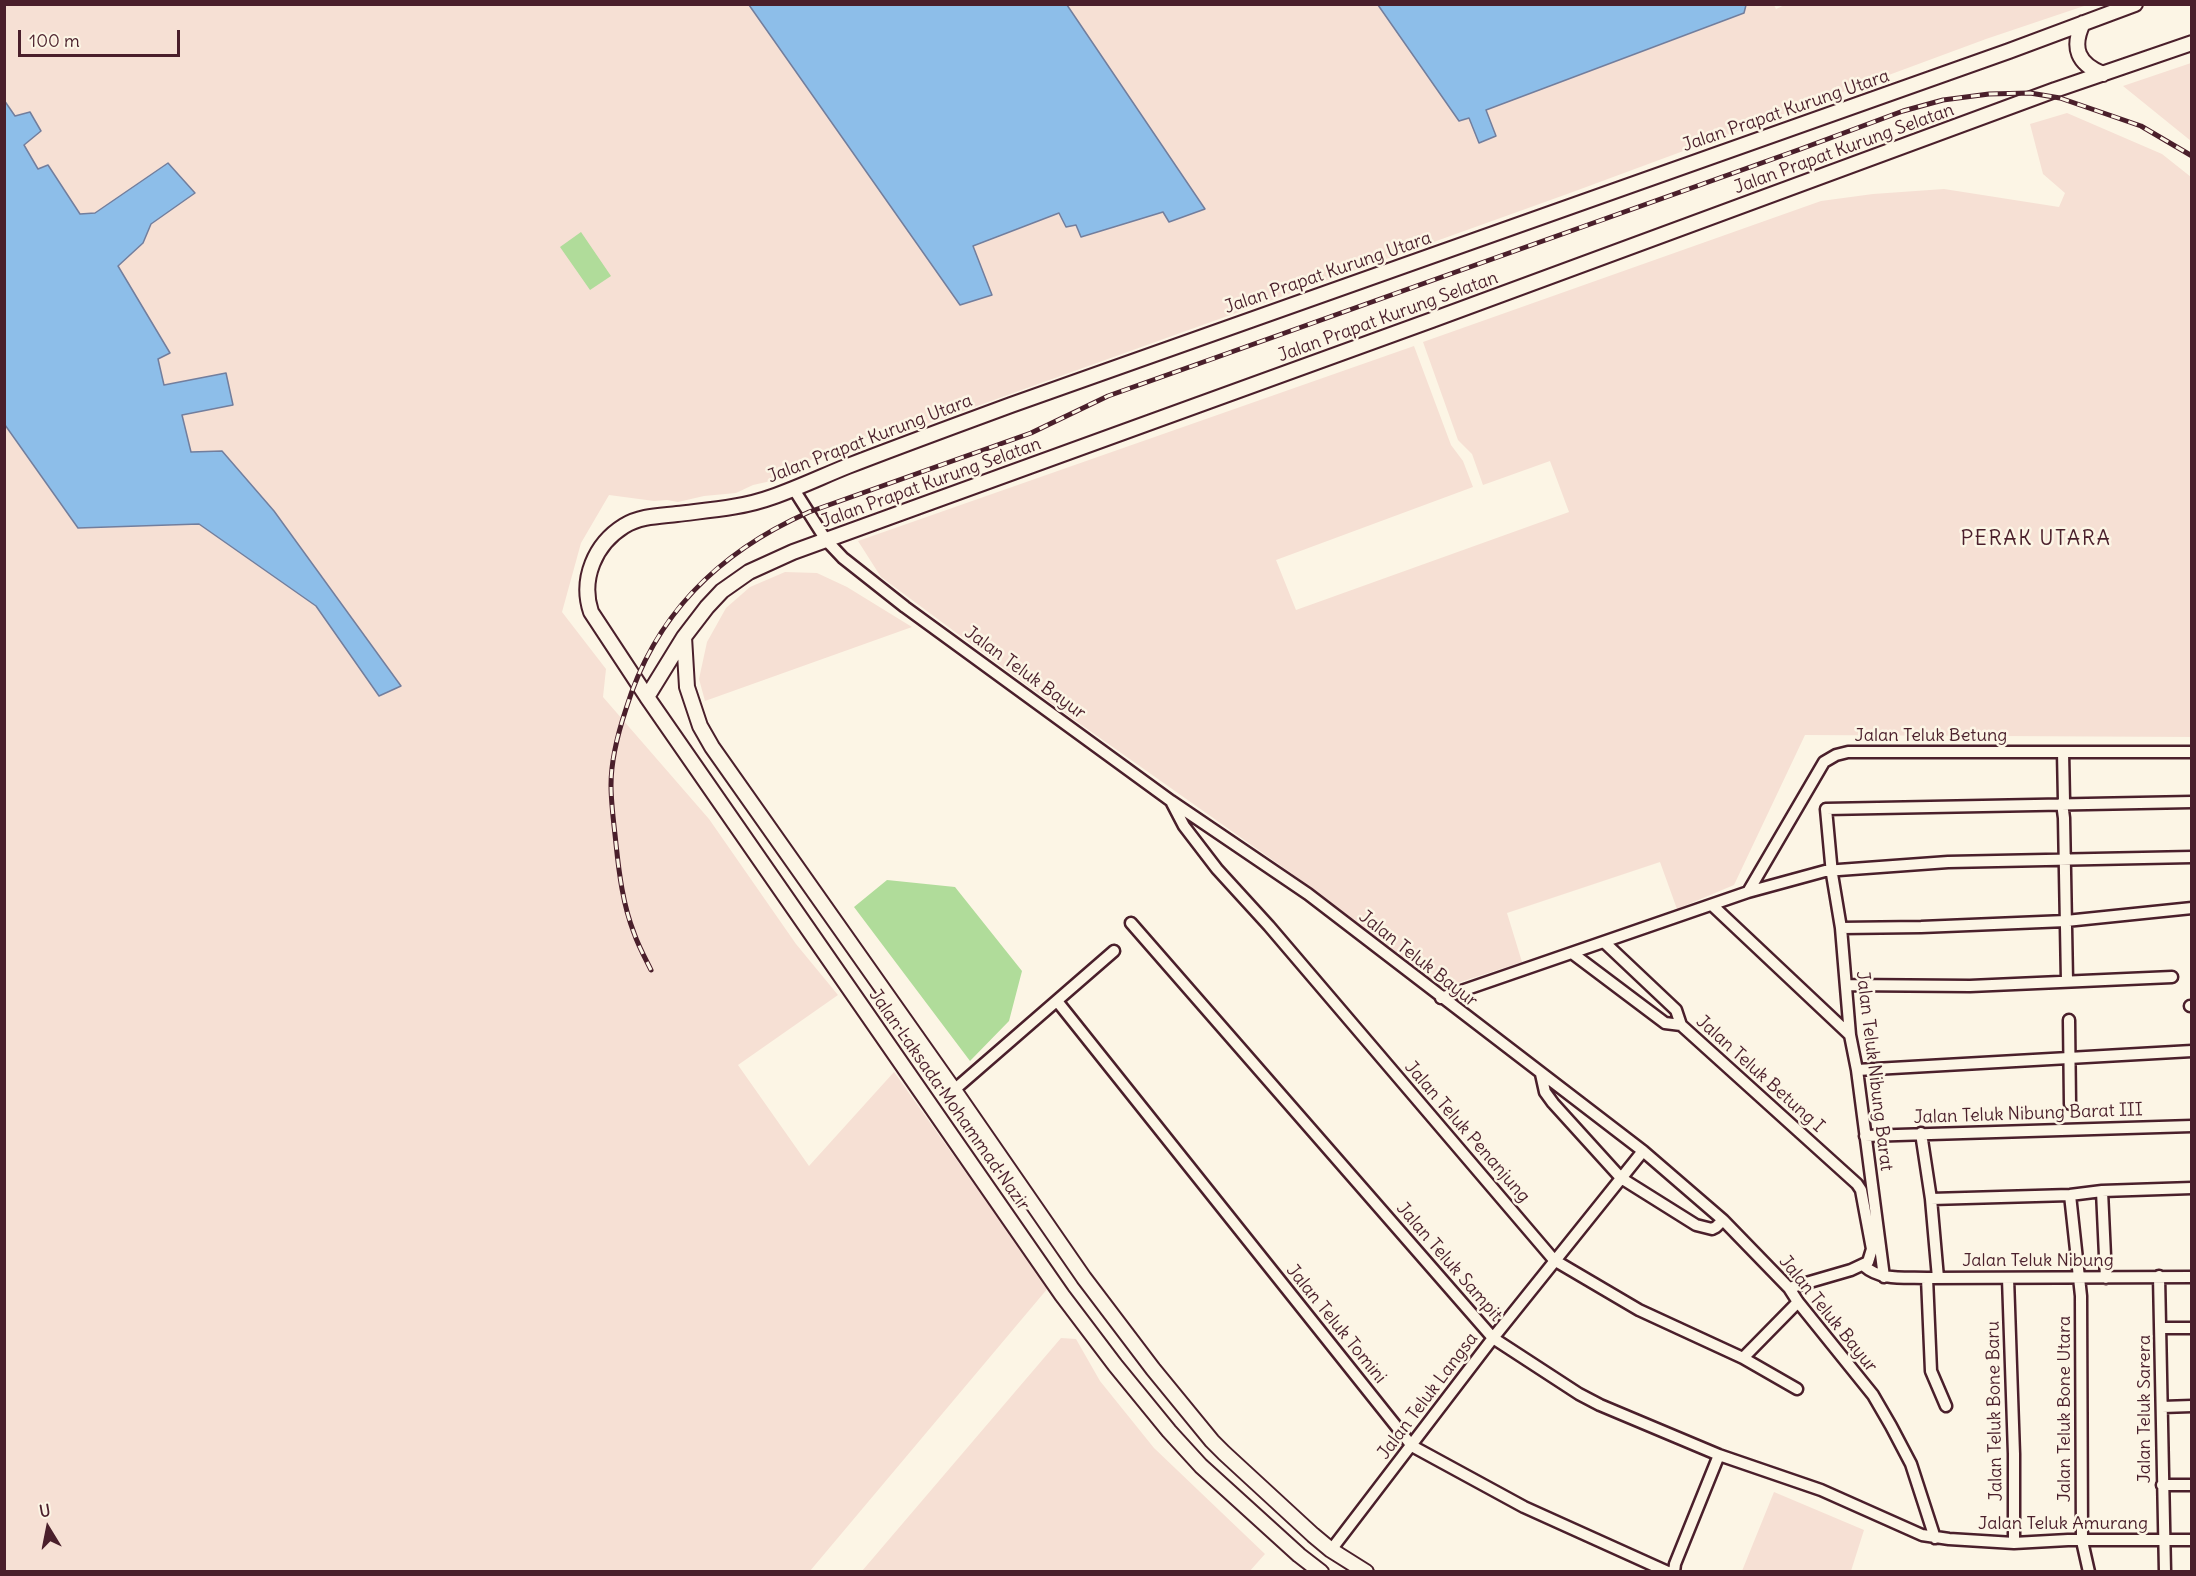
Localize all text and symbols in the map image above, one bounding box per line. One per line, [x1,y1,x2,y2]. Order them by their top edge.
scale bar [21,18,183,56]
text: 100 m [29,29,80,52]
street label: Jalan Prapat Kurung Utara [1680,65,1892,157]
street label: Jalan Prapat Kurung Selatan [1731,99,1957,199]
street label: Jalan Prapat Kurung Utara [1222,227,1434,319]
street label: Jalan Prapat Kurung Selatan [1275,267,1501,367]
street label: Jalan Prapat Kurung Utara [765,390,975,488]
street label: Jalan Prapat Kurung Selatan [818,433,1044,533]
district label: PERAK UTARA [1960,526,2112,552]
street label: Jalan Teluk Bayur [960,622,1090,724]
street label: Jalan Teluk Betung [1855,725,2007,747]
street label: Jalan Teluk Bayur [1354,906,1482,1012]
street label: Jalan Teluk Nibung Barat [1851,970,1897,1172]
street label: Jalan Laksada Mohammad Nazir [864,985,1034,1215]
street label: Jalan Teluk Betung I [1691,1011,1829,1137]
street label: Jalan Teluk Penanjung [1400,1057,1534,1207]
street label: Jalan Teluk Nibung Barat III [1913,1099,2143,1129]
street label: Jalan Teluk Sampit [1391,1198,1507,1326]
street label: Jalan Teluk Nibung [1962,1250,2114,1272]
street label: Jalan Teluk Bayur [1774,1251,1882,1377]
street label: Jalan Teluk Tomini [1281,1260,1391,1388]
street label: Jalan Teluk Bone Utara [2054,1316,2076,1502]
street label: Jalan Teluk Bone Baru [1983,1321,2007,1501]
street label: Jalan Teluk Langsa [1373,1328,1483,1464]
street label: Jalan Teluk Sarera [2134,1335,2156,1483]
north arrow [18,1498,78,1558]
text: U [38,1499,52,1521]
street label: Jalan Teluk Amurang [1978,1513,2148,1535]

